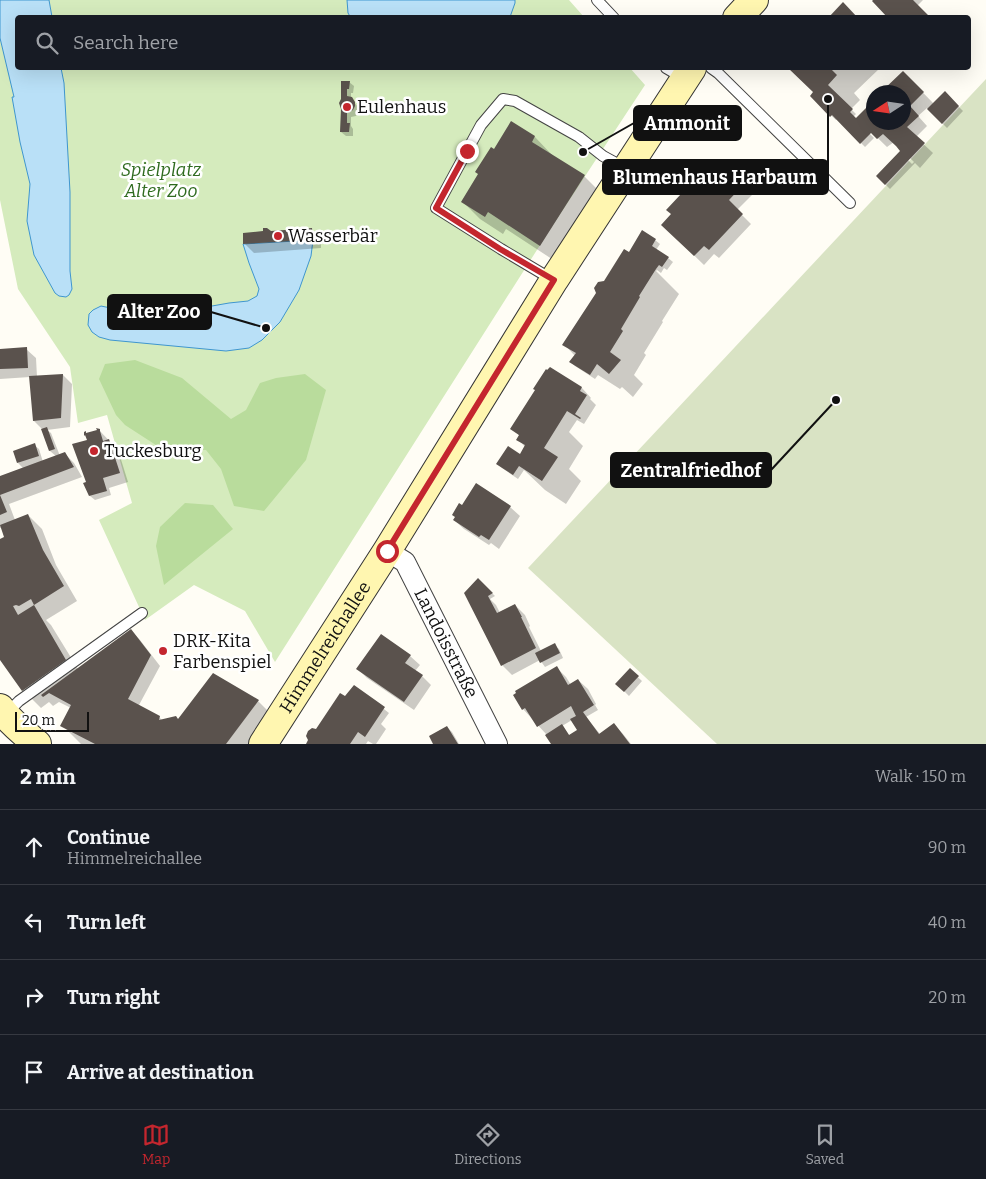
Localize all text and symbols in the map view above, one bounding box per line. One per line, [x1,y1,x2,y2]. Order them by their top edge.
search box [15,15,971,70]
icon: search [33,29,61,57]
text: Search here [73,31,178,54]
north arrow [866,85,911,130]
place label: Eulenhaus [357,96,446,118]
marker: Eulenhaus [341,101,353,113]
callout: Ammonit [634,106,741,140]
text: Ammonit [644,112,731,135]
route end [456,140,479,163]
park label: Spielplatz Alter Zoo [121,159,202,202]
callout: Blumenhaus Harbaum [603,160,828,194]
text: Blumenhaus Harbaum [613,166,817,189]
place label: Wasserbär [288,225,378,247]
marker: Wasserbär [272,230,284,242]
callout: Alter Zoo [108,295,211,329]
text: Alter Zoo [117,300,201,323]
place label: Tuckesburg [104,440,202,462]
marker: Tuckesburg [88,445,100,457]
callout: Zentralfriedhof [611,453,771,487]
text: Zentralfriedhof [621,459,763,482]
route start [376,540,399,563]
street label: Himmelreichallee [275,577,375,717]
street label: Landoisstraße [409,585,483,702]
place label: DRK-Kita Farbenspiel [173,630,271,673]
marker: DRK-Kita Farbenspiel [157,645,169,657]
scale bar [15,709,89,732]
text: 20 m [22,712,55,729]
text: 2 min [20,764,76,790]
text: Walk · 150 m [875,767,966,786]
text: Continue [67,826,150,849]
icon: ahead [20,833,48,861]
text: 90 m [928,838,966,857]
text: Himmelreichallee [67,849,202,868]
icon: left [20,908,48,936]
text: Turn left [67,911,146,934]
text: 40 m [928,913,966,932]
icon: right [20,983,48,1011]
text: Turn right [67,986,160,1009]
text: 20 m [929,988,966,1007]
icon: arrive [20,1058,48,1086]
text: Arrive at destination [67,1061,254,1084]
tab: Map [142,1121,170,1168]
tab: Directions [454,1121,522,1168]
tab: Saved [806,1121,844,1168]

